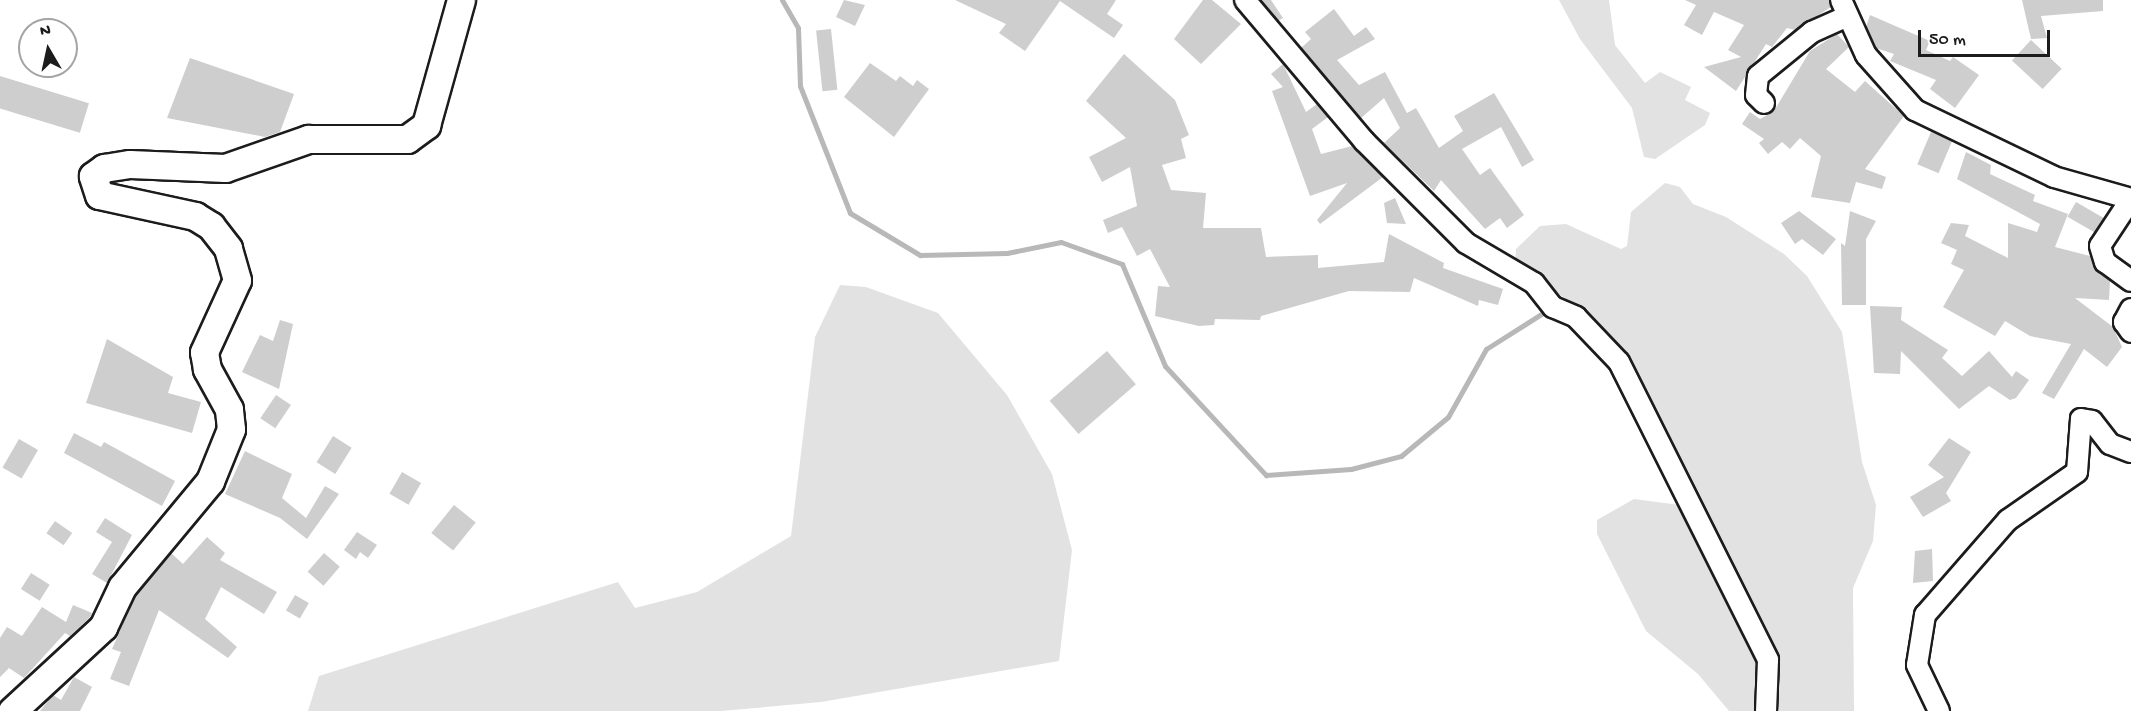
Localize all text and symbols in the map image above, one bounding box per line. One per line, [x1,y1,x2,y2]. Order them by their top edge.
north arrow [18,18,78,78]
scale bar [1921,18,2053,56]
text: N [39,22,52,42]
text: 50 m [1929,30,1966,51]

